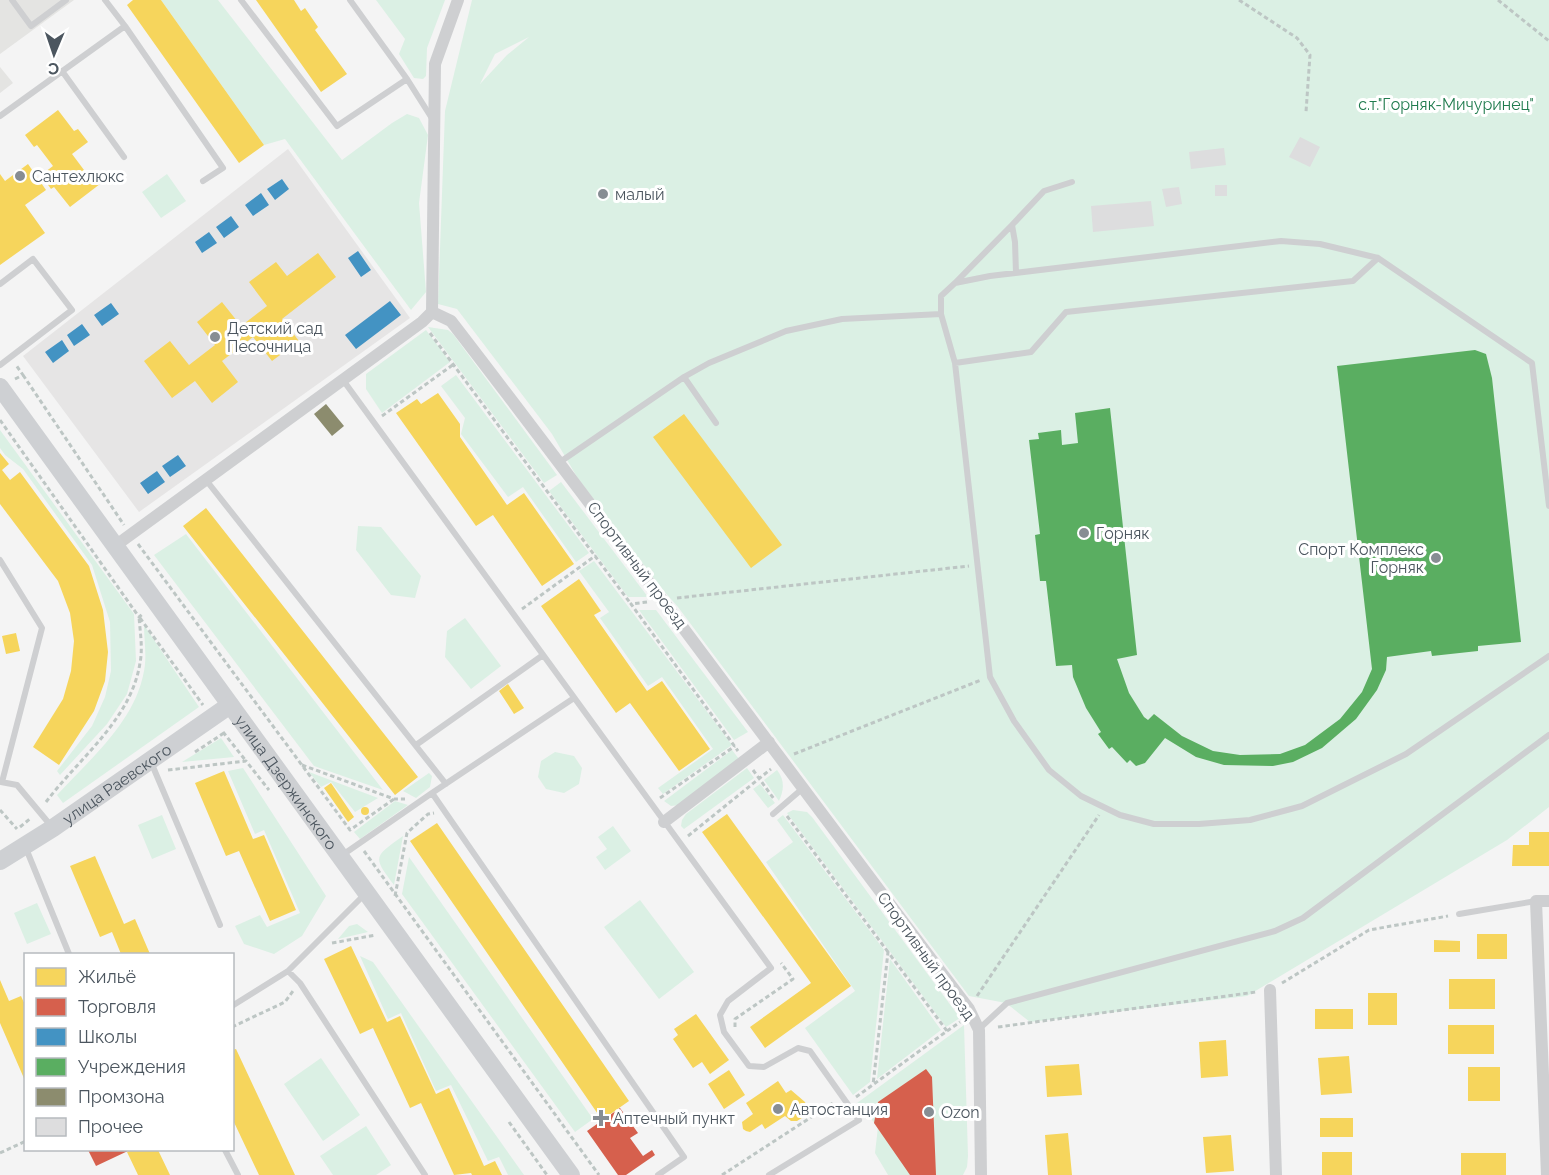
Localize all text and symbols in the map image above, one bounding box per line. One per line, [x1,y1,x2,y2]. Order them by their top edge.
north arrow [24,24,84,84]
text: С [48,59,59,78]
park label: с.т."Горняк-Мичуринец" [1358,95,1534,114]
place label: Сантехлюкс [32,167,125,186]
marker: Сантехлюкс [13,169,27,183]
place label: малый [615,185,664,204]
marker: малый [596,187,610,201]
place label: Детский сад Песочница [227,319,323,356]
marker: Детский сад Песочница [208,330,222,344]
street label: Спортивный проезд [583,498,691,632]
place label: Горняк [1096,524,1150,543]
marker: Горняк [1077,526,1091,540]
place label: Спорт Комплекс Горняк [1298,540,1424,577]
marker: Спорт Комплекс Горняк [1429,551,1443,565]
street label: улица Дзержинского [231,711,341,853]
street label: улица Раевского [59,739,175,828]
street label: Спортивный проезд [873,888,979,1024]
legend [24,953,234,1151]
text: Жильё [78,966,136,987]
text: Торговля [78,996,156,1017]
text: Школы [78,1026,137,1047]
text: Учреждения [78,1056,186,1077]
text: Промзона [78,1086,165,1107]
place label: Автостанция [790,1100,888,1119]
marker: Автостанция [771,1102,785,1116]
place label: Ozon [941,1103,980,1122]
marker: Ozon [922,1105,936,1119]
place label: Аптечный пункт [613,1109,735,1128]
marker: Аптечный пункт [594,1111,608,1125]
text: Прочее [78,1116,144,1137]

